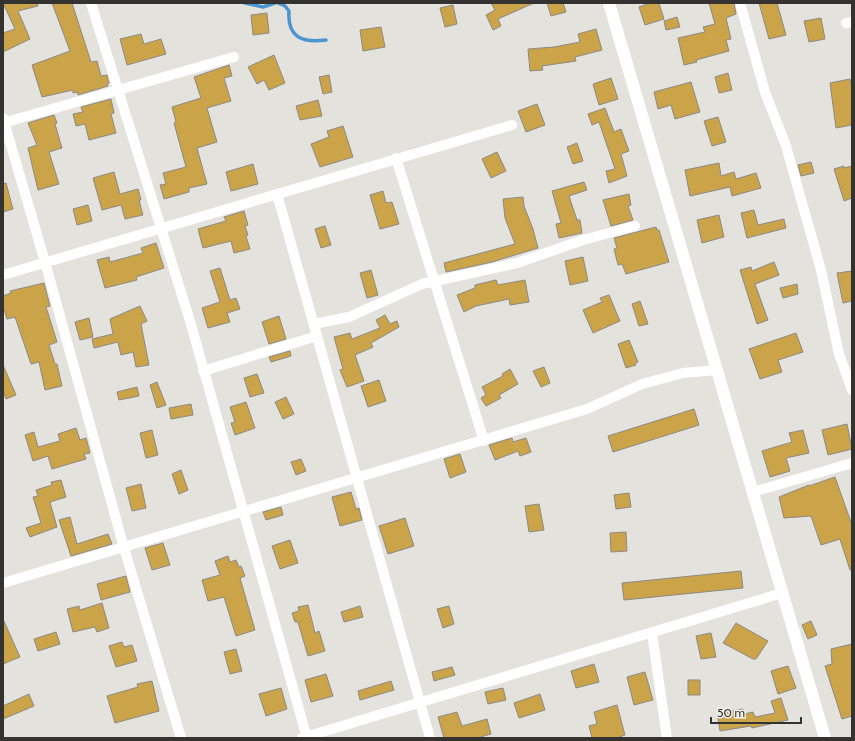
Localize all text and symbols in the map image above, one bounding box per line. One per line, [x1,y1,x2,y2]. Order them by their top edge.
scale bar [711,699,801,725]
text: 50 m [717,705,745,720]

